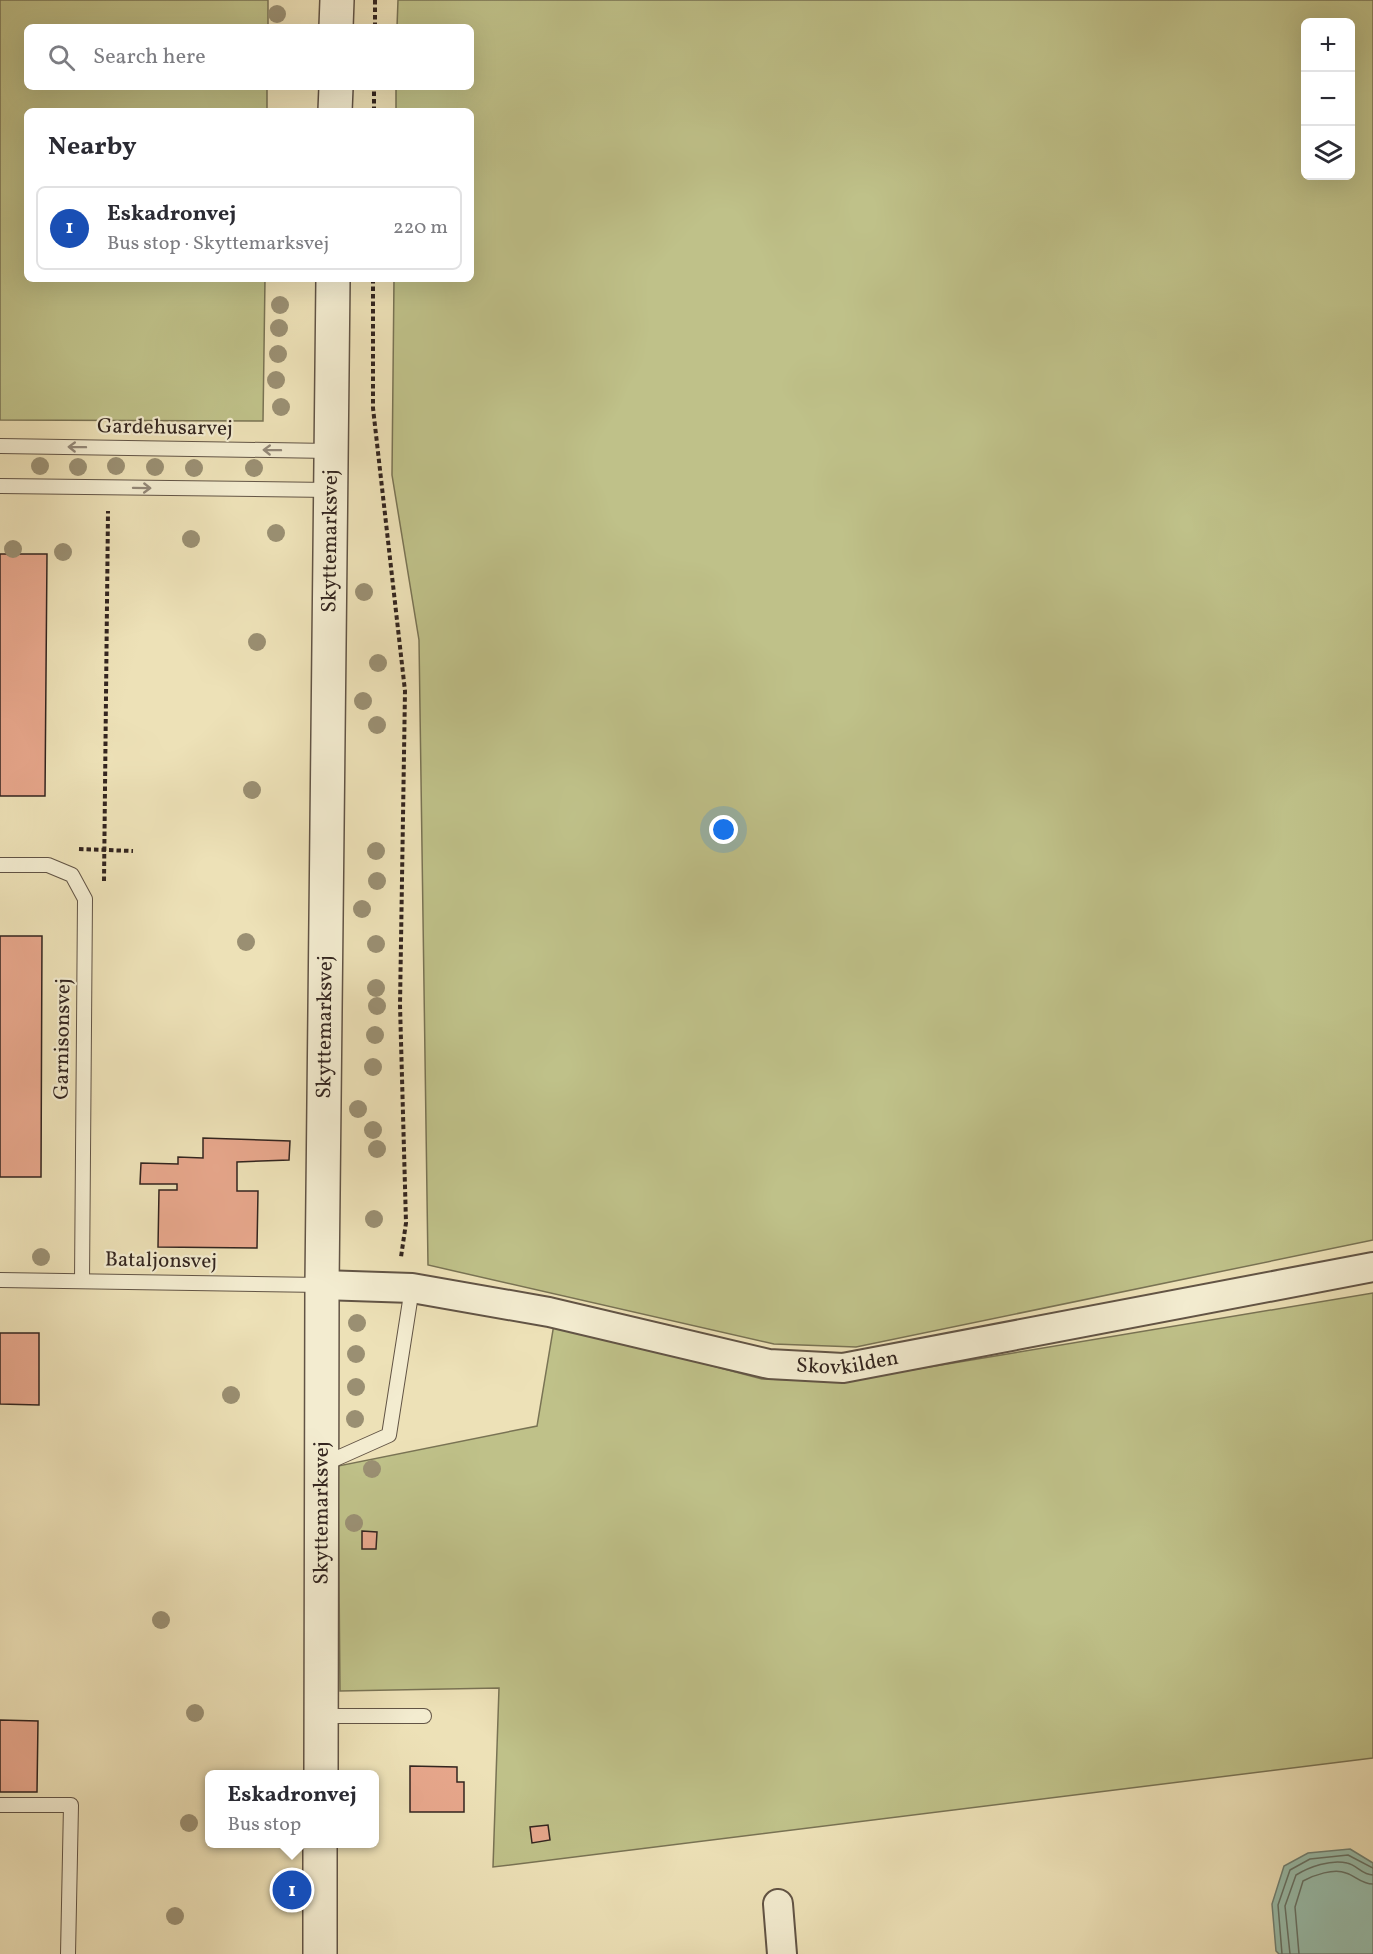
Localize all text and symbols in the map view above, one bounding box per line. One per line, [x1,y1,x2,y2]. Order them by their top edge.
map controls [1301,18,1355,180]
button: + [1301,18,1355,72]
search box [24,24,474,90]
icon: search [45,41,78,74]
text: Search here [93,42,206,73]
button: − [1301,72,1355,126]
button: layers [1301,126,1355,180]
text: Nearby [48,129,137,165]
text: Eskadronvej [107,199,236,230]
text: 1 [65,214,74,242]
text: 220 m [393,214,448,242]
text: Bus stop · Skyttemarksvej [107,230,329,258]
street label: Gardehusarvej [97,412,233,444]
one-way arrow [67,441,87,453]
one-way arrow [262,444,282,456]
street label: Skyttemarksvej [315,469,345,613]
one-way arrow [132,482,152,494]
your location [709,815,738,844]
street label: Skyttemarksvej [310,955,340,1099]
street label: Garnisonsvej [47,978,79,1100]
street label: Bataljonsvej [105,1246,217,1276]
street label: Skovkilden [795,1343,901,1383]
street label: Skyttemarksvej [307,1441,336,1585]
popup [205,1770,379,1848]
text: Eskadronvej [227,1780,357,1811]
text: Bus stop [227,1811,301,1839]
pin: 1 [272,1868,312,1912]

